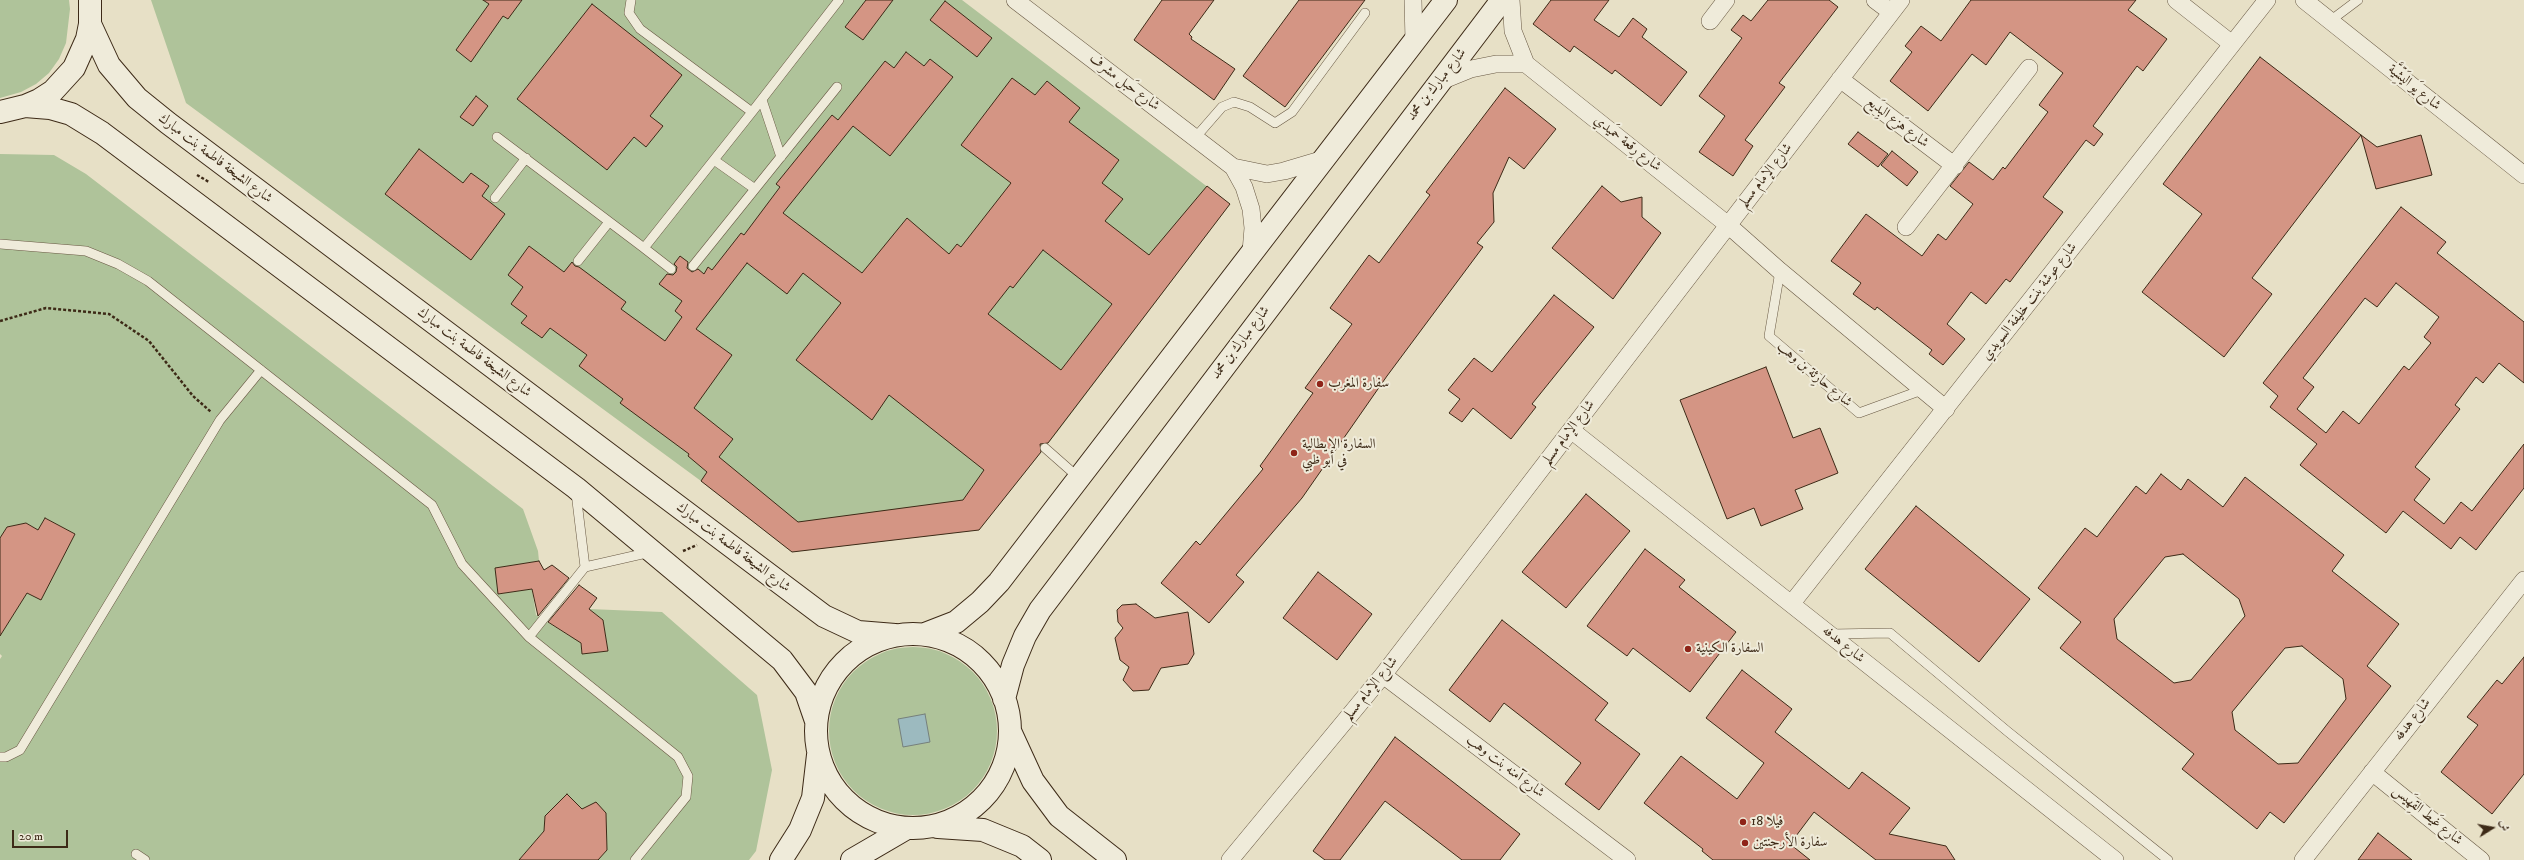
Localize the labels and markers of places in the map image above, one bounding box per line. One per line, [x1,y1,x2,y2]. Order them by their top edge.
place label: سفارة المغرب [1328,376,1389,392]
marker: سفارة المغرب [1315,379,1325,389]
place label: السفارة الإيطالية في أبو ظبي [1302,437,1376,470]
marker: السفارة الإيطالية في أبو ظبي [1289,448,1299,458]
place label: السفارة الكينية [1696,641,1764,657]
marker: السفارة الكينية [1683,644,1693,654]
place label: فيلا 18 [1751,814,1783,830]
marker: فيلا 18 [1738,817,1748,827]
place label: سفارة الأرجنتين [1753,835,1827,851]
marker: سفارة الأرجنتين [1740,838,1750,848]

